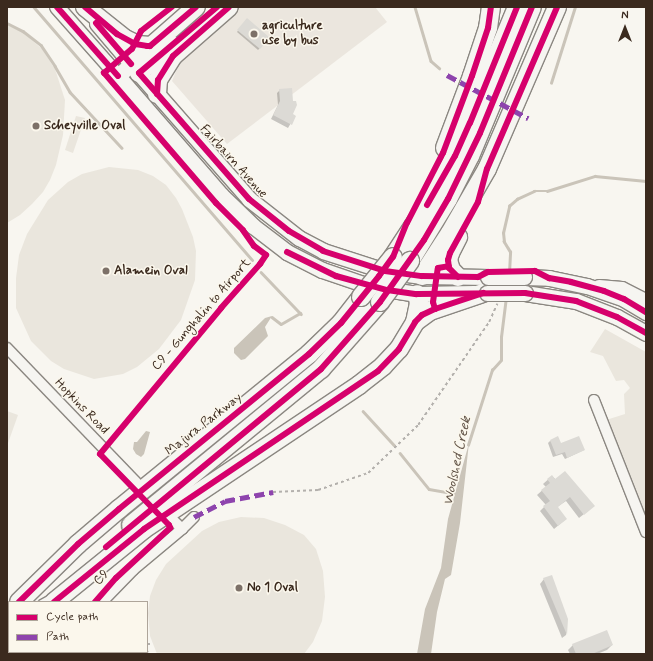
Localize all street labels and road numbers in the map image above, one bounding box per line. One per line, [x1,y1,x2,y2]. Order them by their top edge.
street label: Fairbairn Avenue [195,121,271,203]
street label: C9 - Gunghalin to Airport [148,255,256,375]
street label: Hopkins Road [51,376,111,438]
street label: Majura Parkway [163,390,245,460]
street label: C9 [91,567,113,589]

